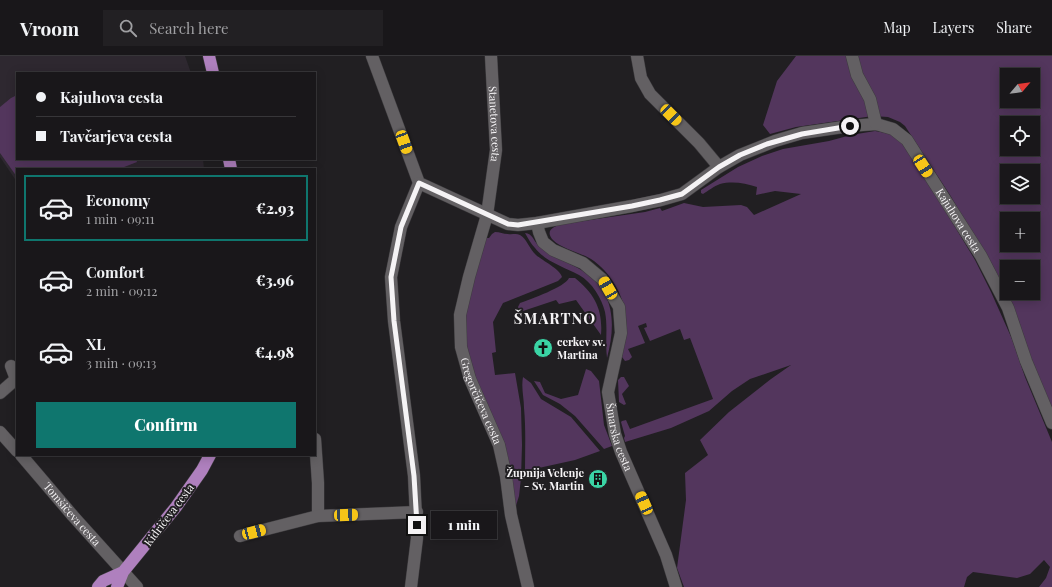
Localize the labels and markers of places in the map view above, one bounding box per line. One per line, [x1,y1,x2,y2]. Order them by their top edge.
place label: cerkev sv. Martina [557,334,605,362]
church icon: cerkev sv. Martina [532,337,554,359]
place label: Župnija Velenje - Sv. Martin [506,465,584,493]
building icon: Župnija Velenje - Sv. Martin [587,468,609,490]

